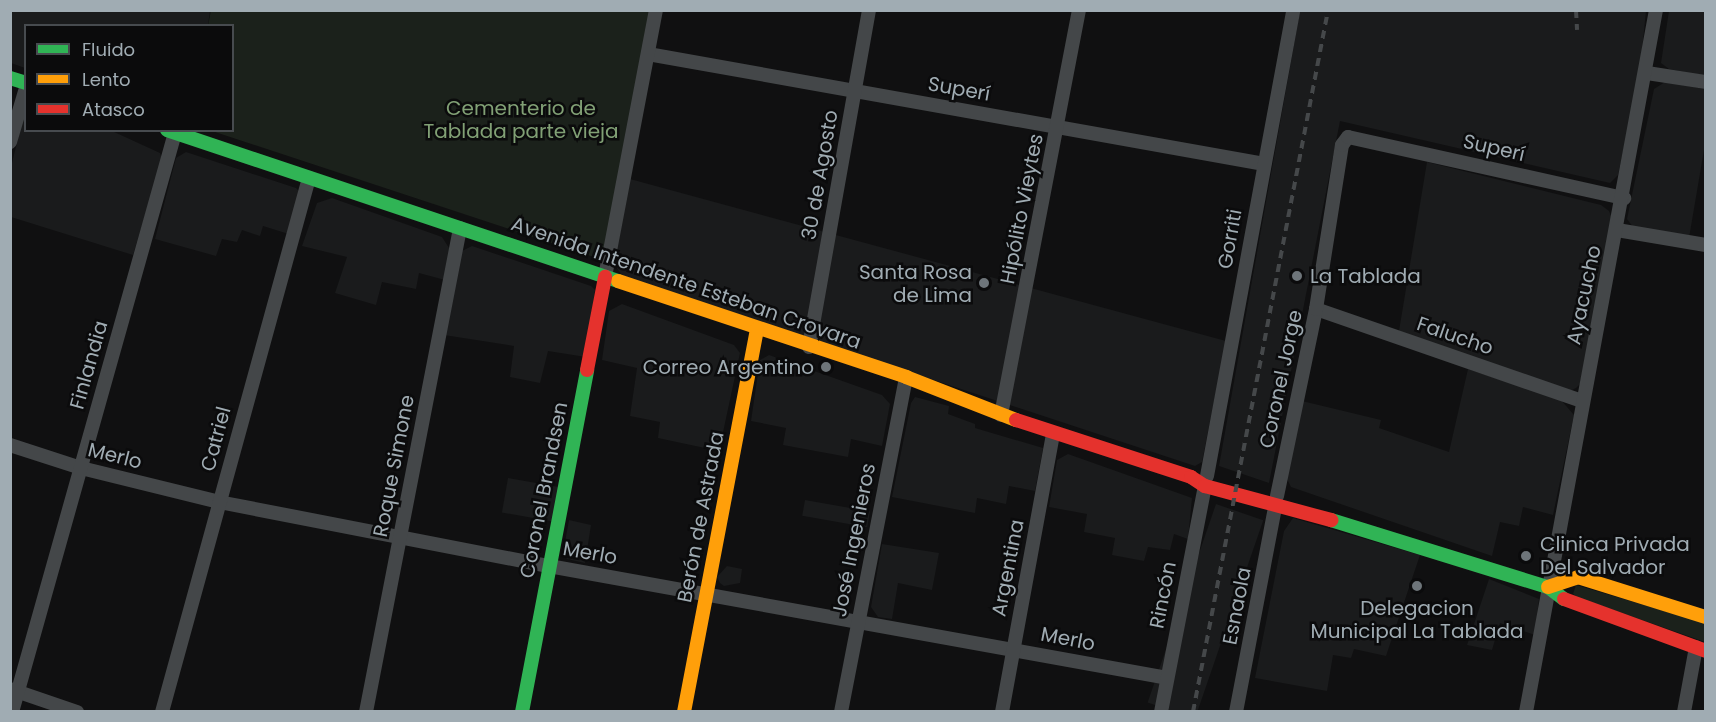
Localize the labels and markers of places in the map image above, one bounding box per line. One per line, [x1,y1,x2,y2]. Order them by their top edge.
place label: Santa Rosa de Lima [859,260,972,307]
place label: La Tablada [1310,264,1421,288]
marker: La Tablada [1288,267,1306,285]
marker: Santa Rosa de Lima [977,276,991,290]
place label: Correo Argentino [643,355,814,379]
marker: Correo Argentino [819,360,833,374]
place label: Clinica Privada Del Salvador [1540,532,1690,579]
marker: Clinica Privada Del Salvador [1517,547,1535,565]
marker: Delegacion Municipal La Tablada [1410,579,1424,593]
place label: Delegacion Municipal La Tablada [1311,596,1523,643]

